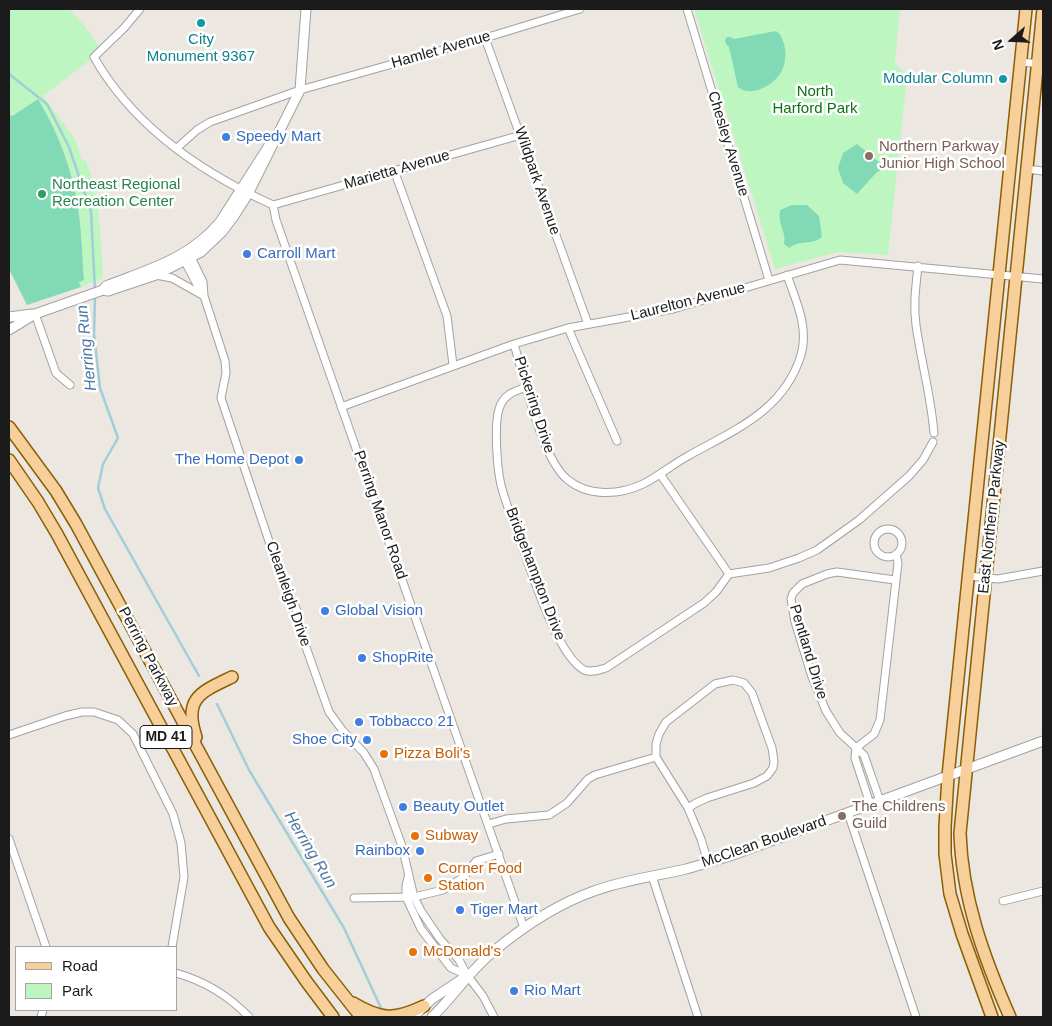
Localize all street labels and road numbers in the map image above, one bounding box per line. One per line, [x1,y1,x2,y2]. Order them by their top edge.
street label: Hamlet Avenue [389,27,493,73]
street label: Chesley Avenue [703,89,753,199]
street label: Wildpark Avenue [510,125,564,237]
street label: Marietta Avenue [342,146,452,194]
street label: Laurelton Avenue [629,279,747,325]
street label: Pickering Drive [510,354,558,456]
street label: East Northern Parkway [975,439,1009,595]
street label: Perring Manor Road [350,448,410,582]
street label: Bridgehampton Drive [501,505,569,643]
street label: Cleanleigh Drive [262,539,314,649]
street label: Pentland Drive [785,602,831,702]
street label: Perring Parkway [114,604,182,710]
road number: MD 41 [140,726,192,749]
street label: McClean Boulevard [699,812,829,872]

